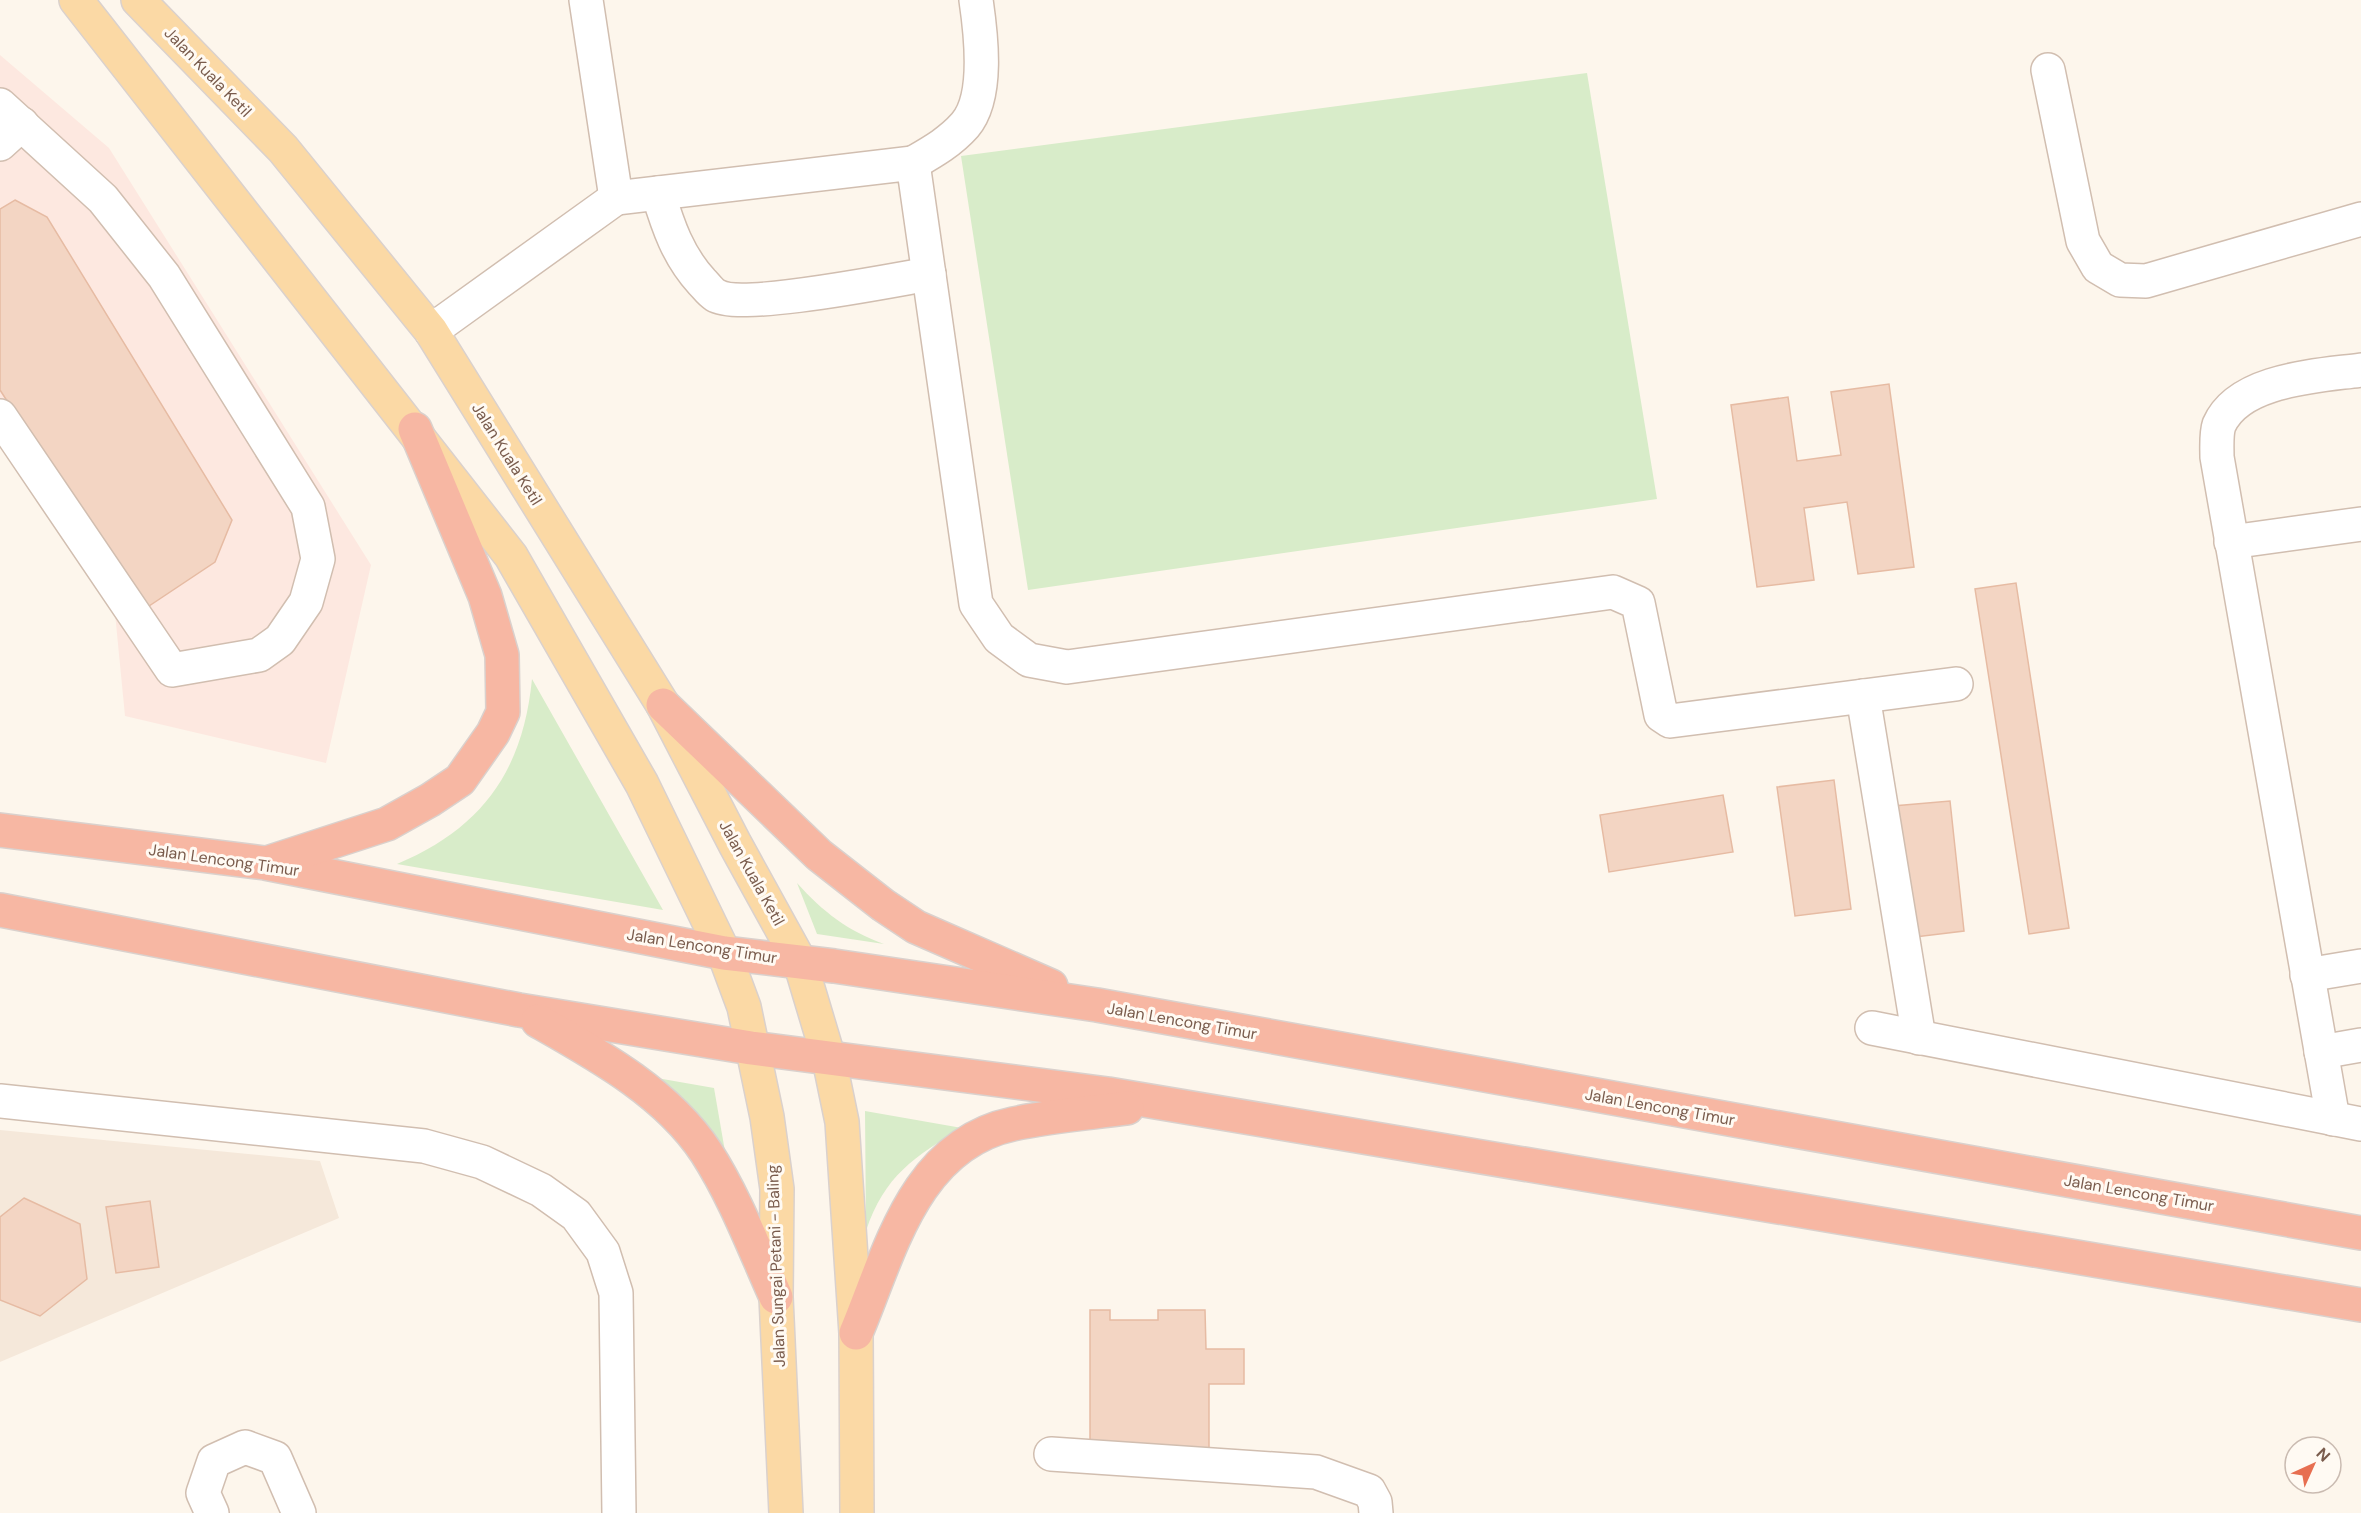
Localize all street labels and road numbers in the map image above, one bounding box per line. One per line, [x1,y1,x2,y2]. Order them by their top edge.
street label: Jalan Kuala Ketil [160,23,256,121]
street label: Jalan Kuala Ketil [467,399,547,509]
street label: Jalan Kuala Ketil [714,817,790,929]
street label: Jalan Lencong Timur [147,839,301,881]
street label: Jalan Lencong Timur [625,924,779,968]
street label: Jalan Lencong Timur [1105,997,1259,1045]
street label: Jalan Lencong Timur [1583,1083,1737,1131]
street label: Jalan Sungai Petani - Baling [762,1164,790,1368]
street label: Jalan Lencong Timur [2062,1169,2216,1217]

